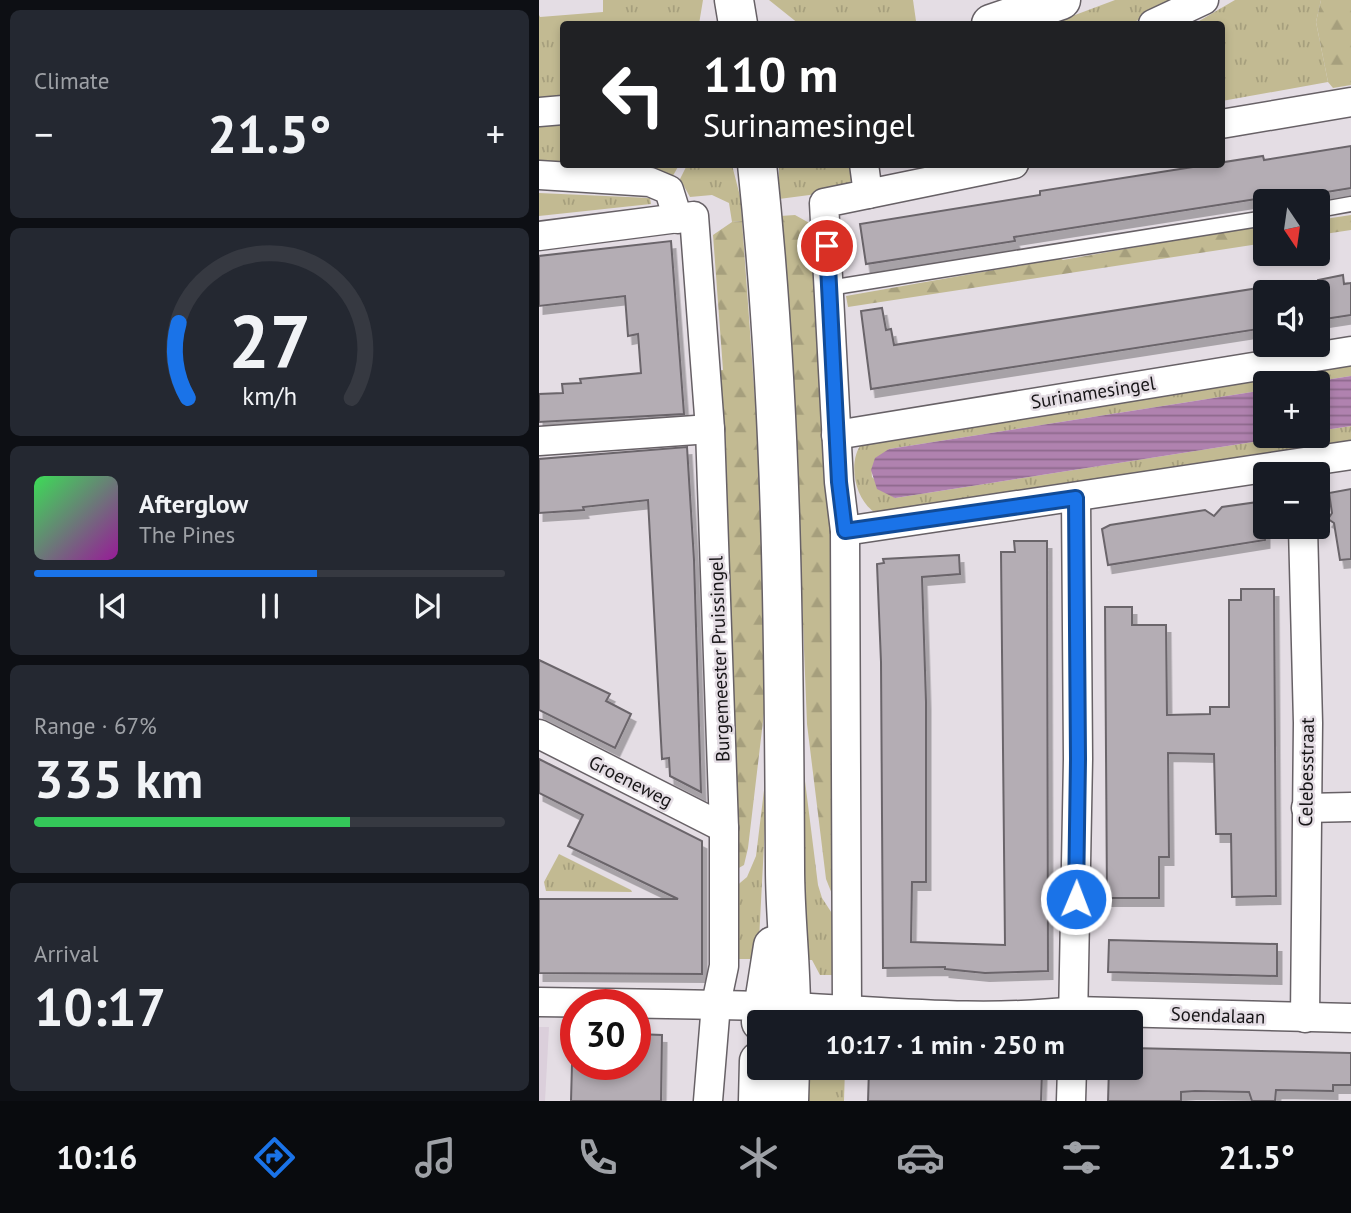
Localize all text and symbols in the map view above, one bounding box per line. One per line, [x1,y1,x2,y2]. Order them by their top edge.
text: 110 m [703,42,838,106]
icon: left [588,49,679,140]
text: Climate [34,66,109,95]
text: 21.5° [208,100,331,167]
text: Surinamesingel [703,104,915,146]
text: − [34,109,53,158]
text: + [486,109,505,158]
north arrow [1253,189,1330,266]
map controls [1253,189,1330,539]
pin [797,216,857,276]
icon: arrive [808,227,846,265]
button: sound [1253,280,1330,357]
text: 27 [228,295,311,389]
street label: Surinamesingel [1029,370,1157,414]
button: + [1253,371,1330,448]
text: km/h [242,380,297,412]
button: − [1253,462,1330,539]
text: Afterglow [139,487,248,520]
text: The Pines [139,520,235,549]
street label: Burgemeester Pruissingel [703,555,735,762]
icon: previous [94,587,132,625]
icon: pause [251,587,289,625]
icon: next [408,587,446,625]
text: Range · 67% [34,711,157,740]
street label: Celebesstraat [1293,717,1319,827]
text: 335 km [34,745,203,812]
street label: Groeneweg [585,750,677,812]
position arrow [1039,862,1113,936]
text: Arrival [34,939,98,968]
text: 10:17 [34,973,166,1040]
speed limit sign: 30 [560,989,651,1080]
street label: Soendalaan [1170,1001,1266,1029]
text: 10:17 · 1 min · 250 m [825,1028,1065,1061]
icon: directions [250,1133,299,1182]
icon: music [411,1133,460,1182]
icon: phone [573,1133,622,1182]
icon: climate [734,1133,783,1182]
icon: car [896,1133,945,1182]
icon: filters [1057,1133,1106,1182]
text: 10:16 [56,1136,137,1178]
text: 21.5° [1218,1136,1295,1178]

